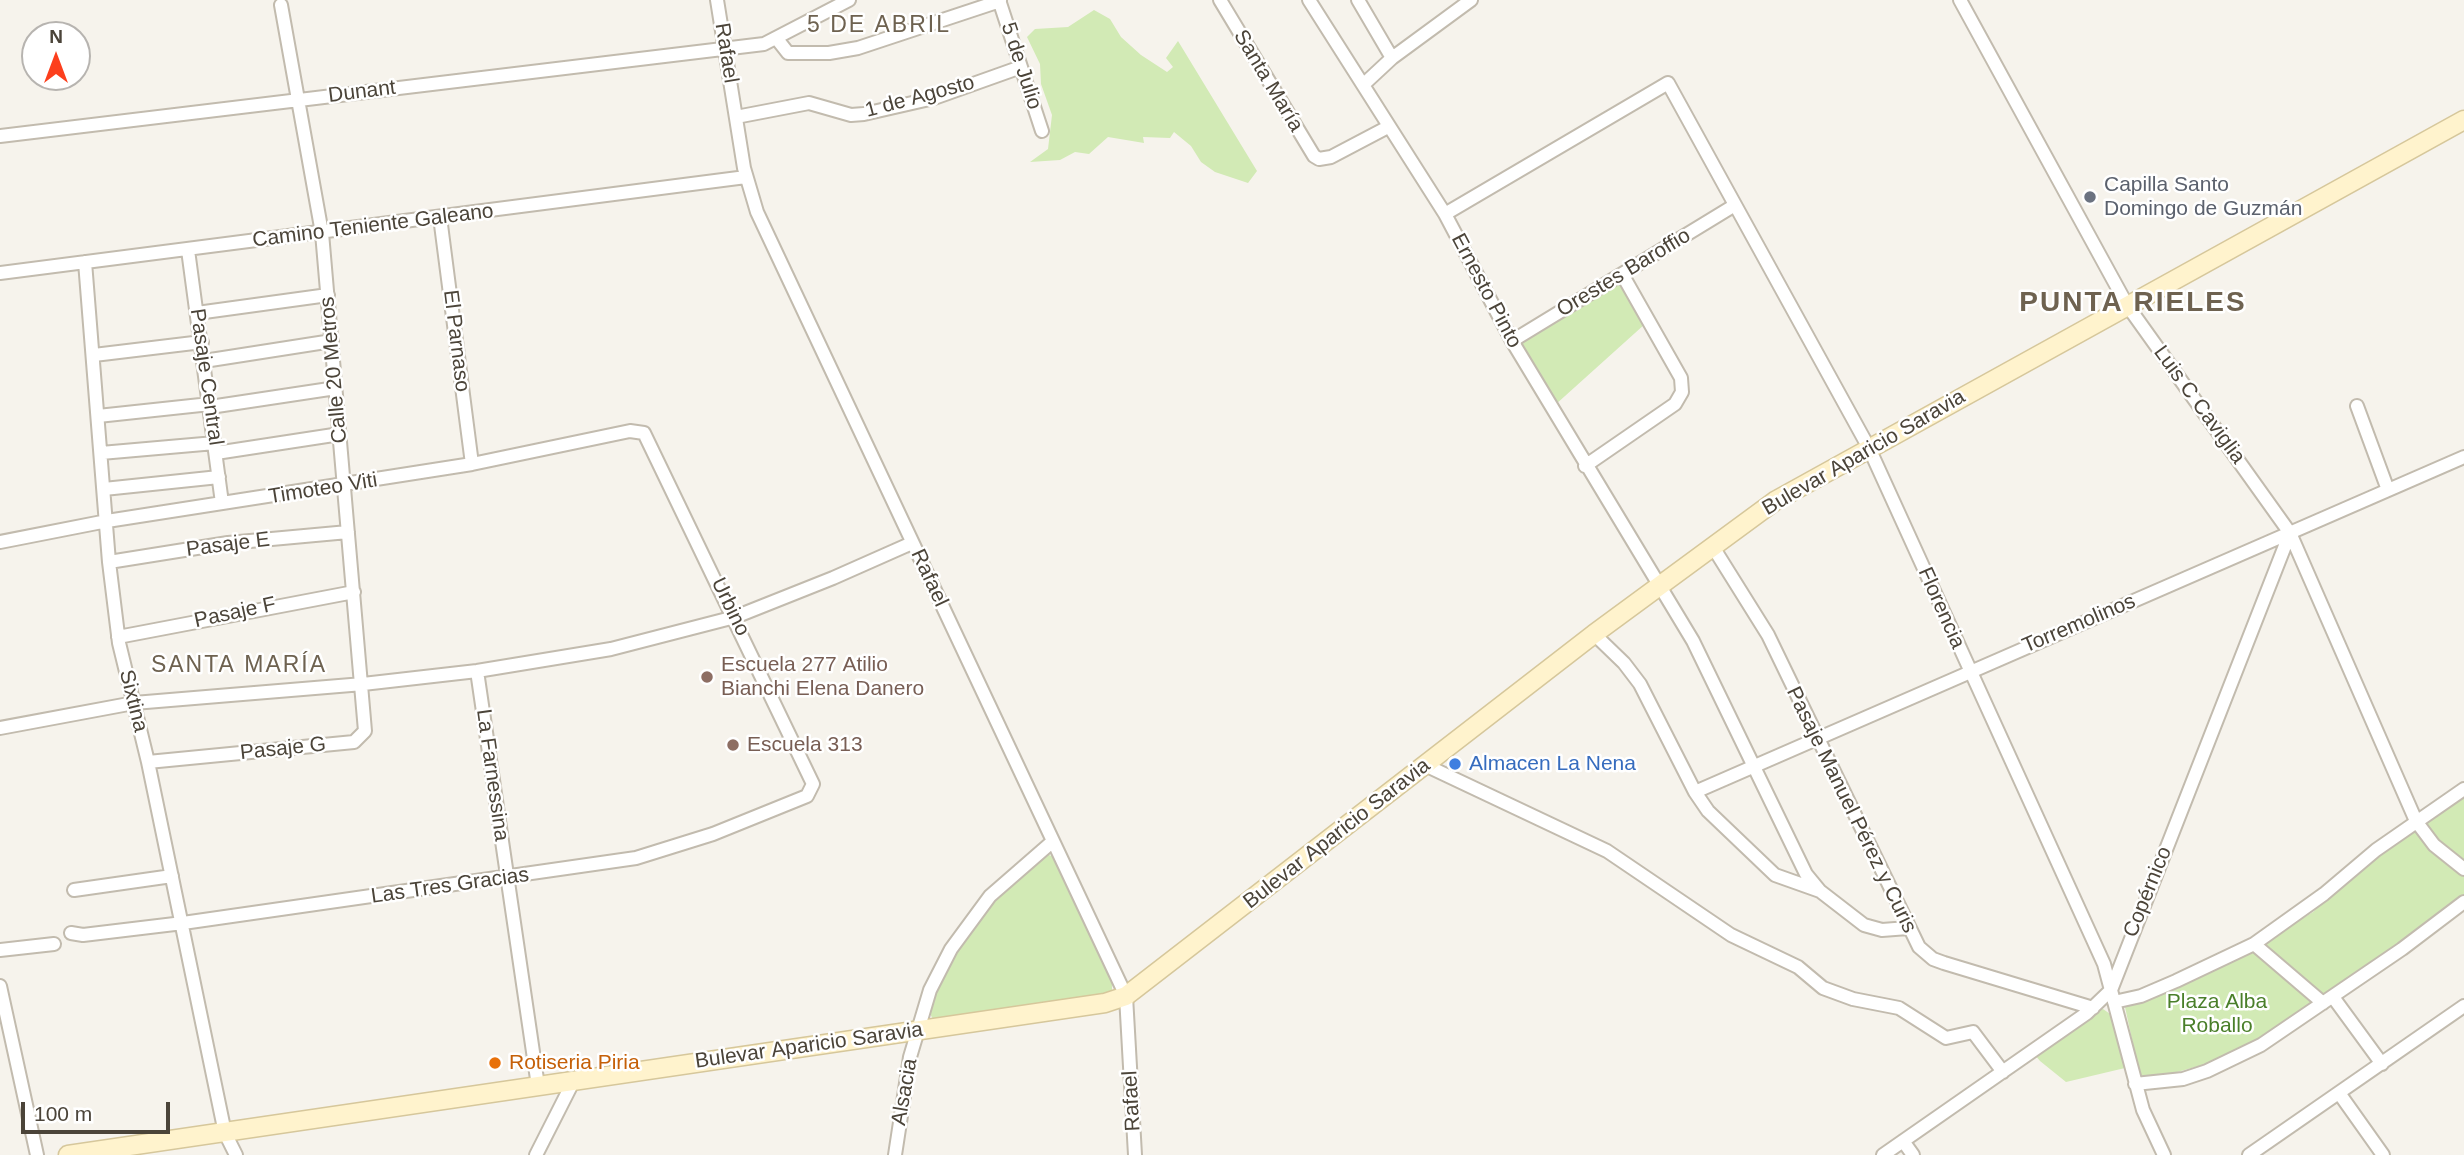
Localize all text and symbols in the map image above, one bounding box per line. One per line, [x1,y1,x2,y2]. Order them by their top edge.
district label: 5 DE ABRIL [808,12,950,40]
street label: 5 de Julio [995,19,1047,113]
north arrow [21,21,91,91]
street label: Rafael [709,21,743,85]
street label: Santa María [1228,25,1308,137]
text: N [49,26,63,47]
street label: 1 de Agosto [863,70,977,124]
street label: Dunant [327,75,397,109]
place label: Capilla Santo Domingo de Guzmán [2104,172,2302,222]
marker: Capilla Santo Domingo de Guzmán [2082,189,2098,205]
street label: Camino Teniente Galeano [251,199,495,253]
street label: Orestes Baroffio [1553,223,1695,323]
street label: Ernesto Pinto [1445,229,1527,353]
district label: PUNTA RIELES [2021,286,2245,320]
street label: El Parnaso [437,288,475,394]
street label: Calle 20 Metros [315,296,353,444]
street label: Pasaje Central [184,307,228,447]
street label: Luis C Caviglia [2148,341,2250,469]
street label: Bulevar Aparicio Saravia [1758,385,1970,521]
street label: Timoteo Viti [267,468,379,510]
street label: Pasaje E [185,527,271,563]
street label: Rafael [905,545,953,611]
street label: Florencia [1912,563,1970,653]
street label: Urbino [705,574,755,640]
street label: Torremolinos [2019,589,2139,659]
street label: Pasaje F [192,592,278,634]
district label: SANTA MARÍA [152,652,326,680]
place label: Escuela 277 Atilio Bianchi Elena Danero [721,652,924,702]
street label: Sixtina [113,667,153,735]
marker: Escuela 277 Atilio Bianchi Elena Danero [699,669,715,685]
street label: Pasaje Manuel Pérez y Curis [1780,683,1922,937]
street label: La Farnessina [470,707,514,843]
street label: Pasaje G [239,732,327,766]
place label: Escuela 313 [747,732,863,758]
marker: Escuela 313 [725,737,741,753]
place label: Almacen La Nena [1469,751,1636,777]
street label: Bulevar Aparicio Saravia [1239,753,1435,915]
marker: Almacen La Nena [1447,756,1463,772]
street label: Copérnico [2118,843,2178,941]
street label: Las Tres Gracias [369,862,531,910]
park label: Plaza Alba Roballo [2167,989,2267,1039]
street label: Bulevar Aparicio Saravia [693,1018,925,1074]
place label: Rotiseria Piria [509,1050,640,1076]
marker: Rotiseria Piria [487,1055,503,1071]
street label: Alsacia [887,1056,923,1128]
street label: Rafael [1118,1070,1146,1132]
scale bar [24,1088,173,1132]
text: 100 m [34,1102,92,1125]

